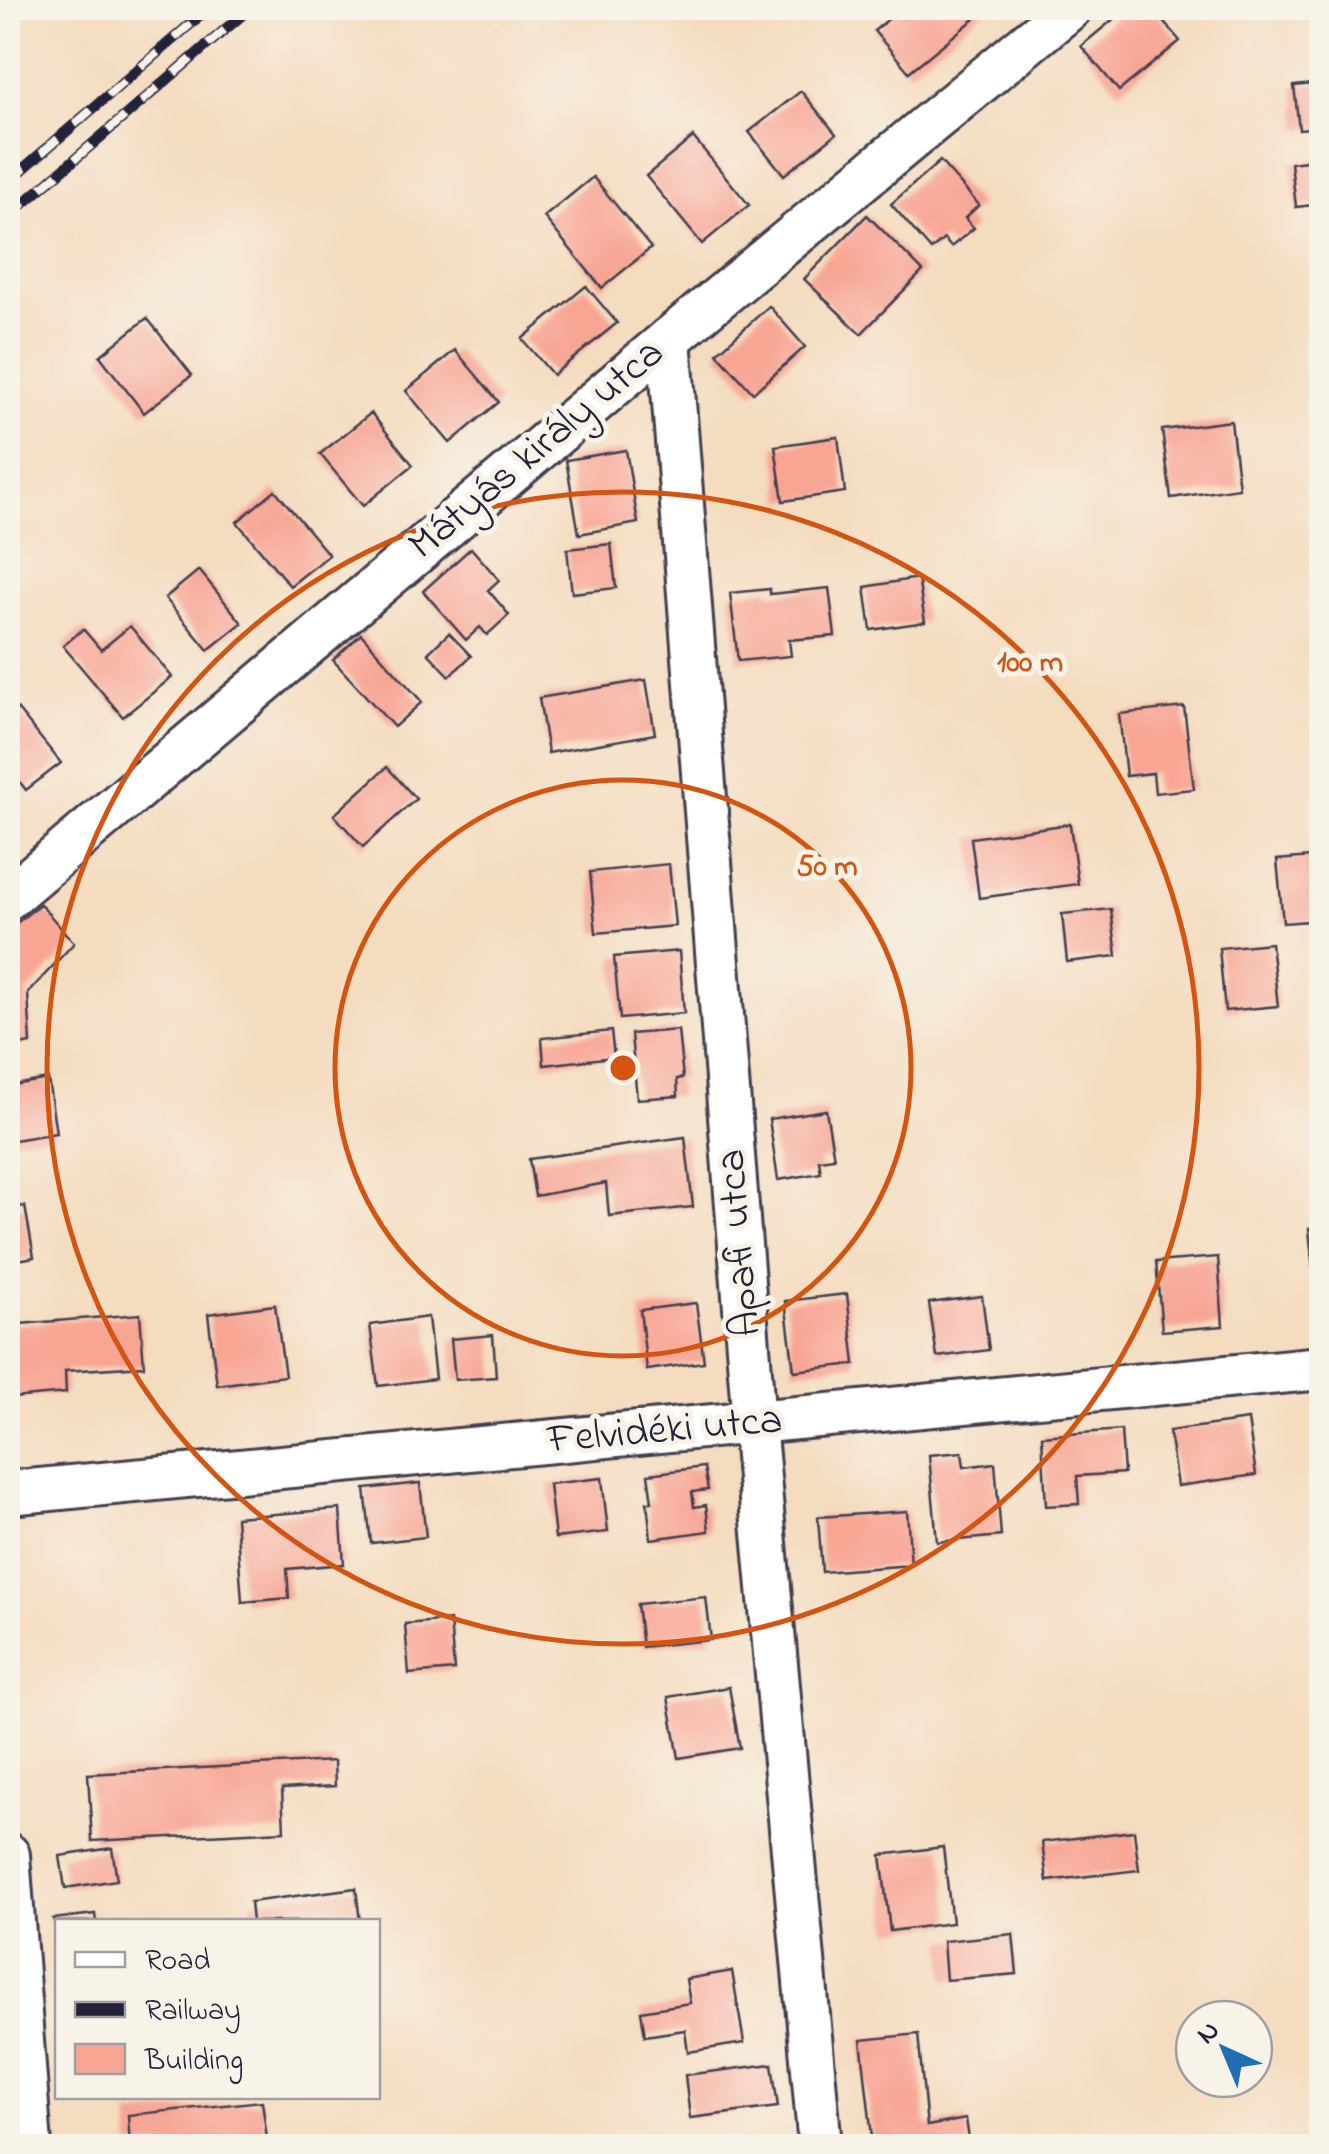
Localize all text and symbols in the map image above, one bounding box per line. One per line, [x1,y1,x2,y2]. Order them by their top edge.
street label: Mátyás király utca [396,324,678,576]
text: 100 m [997,642,1063,686]
text: 50 m [797,846,857,890]
centre of rings [605,1050,641,1086]
street label: Apafi utca [701,1147,779,1339]
street label: Felvidéki utca [544,1390,785,1472]
legend [55,1919,380,2099]
text: Road [145,1940,210,1984]
text: Railway [145,1990,241,2034]
north arrow [1174,1999,1274,2099]
text: N [1188,2012,1230,2055]
text: Building [144,2040,243,2084]

